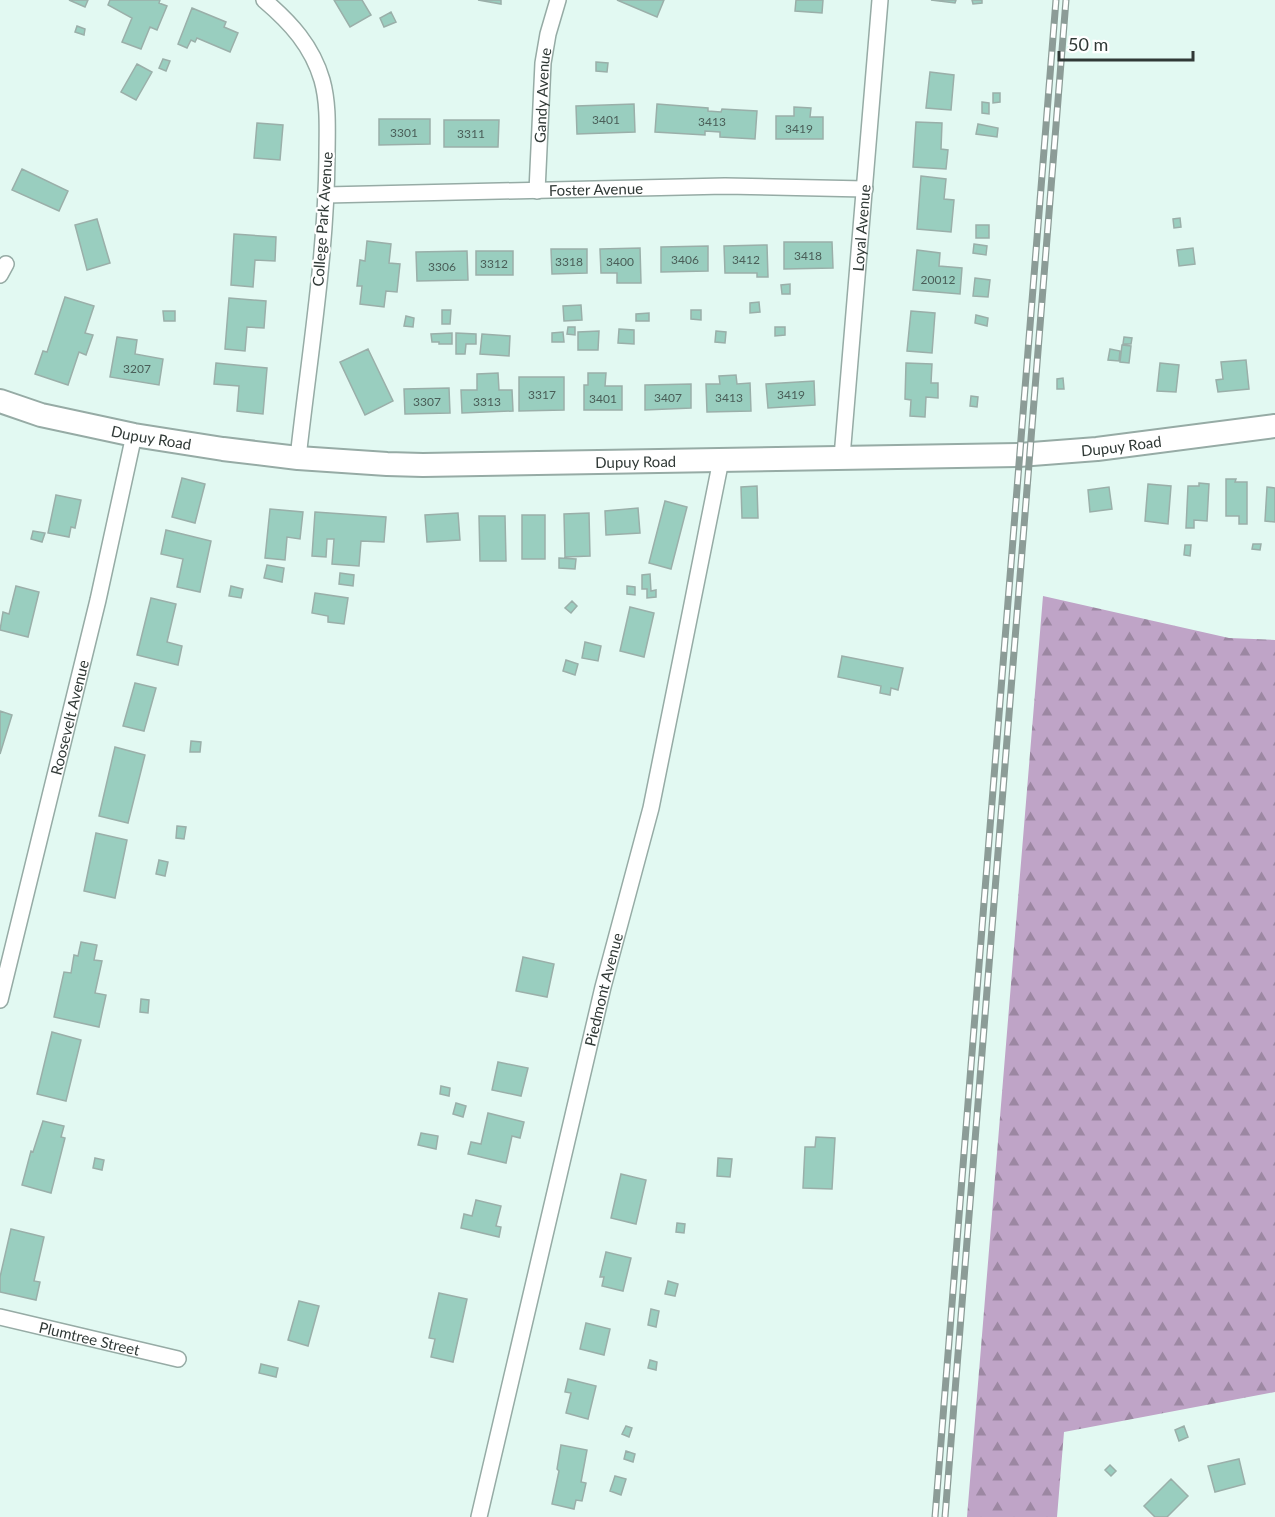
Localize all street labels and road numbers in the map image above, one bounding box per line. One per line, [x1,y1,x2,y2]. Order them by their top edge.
street label: Gandy Avenue [530,46,555,143]
street label: College Park Avenue [308,151,336,287]
street label: Foster Avenue [549,179,643,199]
street label: Loyal Avenue [848,184,874,272]
street label: Dupuy Road [110,421,193,453]
street label: Dupuy Road [1080,432,1163,459]
street label: Dupuy Road [595,452,676,471]
street label: Roosevelt Avenue [47,658,92,777]
street label: Piedmont Avenue [580,931,626,1048]
street label: Plumtree Street [37,1318,142,1359]

